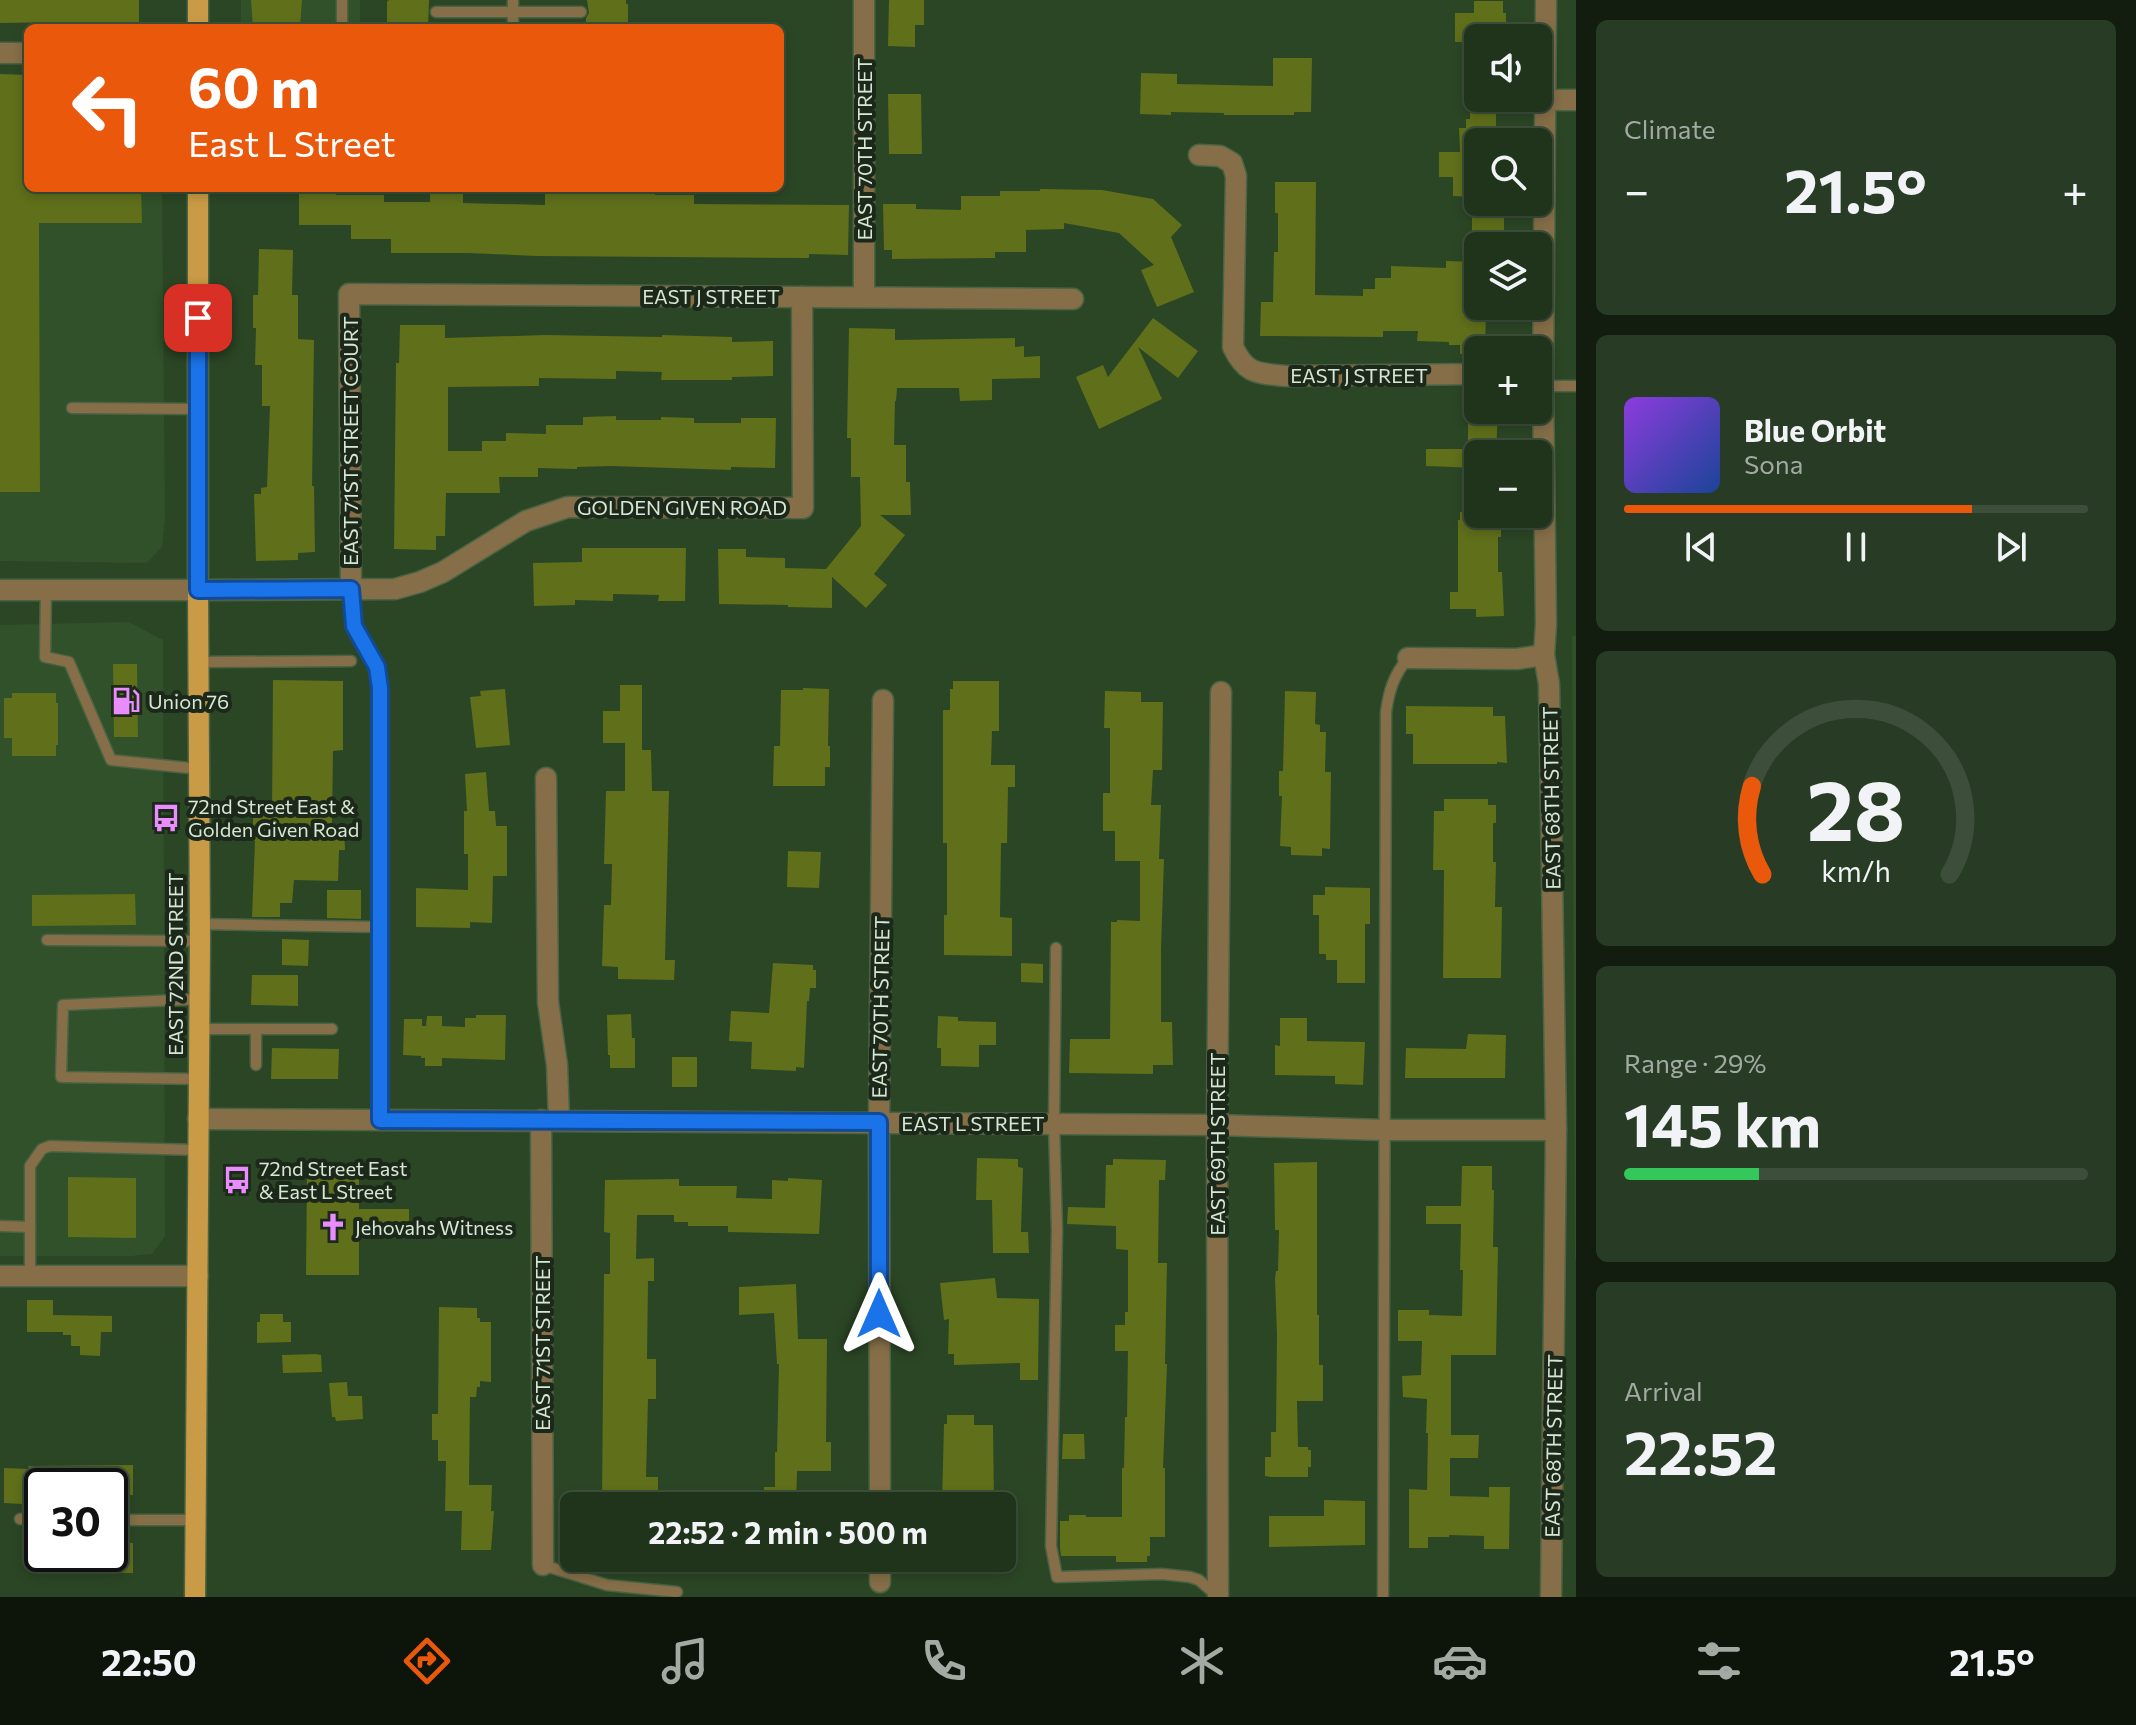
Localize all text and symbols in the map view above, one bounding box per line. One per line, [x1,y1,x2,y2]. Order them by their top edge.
map controls [1464,24,1552,528]
button: sound [1464,24,1552,112]
text: 60 m [188,51,319,120]
icon: left [56,56,160,160]
street label: EAST 70TH STREET [852,58,876,240]
text: Climate [1624,113,1716,144]
text: East L Street [188,120,395,164]
button: search [1464,128,1552,216]
text: 21.5° [1784,152,1927,225]
text: − [1624,162,1649,216]
text: + [2062,162,2088,216]
button: layers [1464,232,1552,320]
pin [164,284,232,352]
street label: EAST J STREET [642,284,780,308]
icon: arrive [176,296,220,340]
street label: EAST 71ST STREET COURT [338,316,362,566]
button: + [1464,336,1552,424]
street label: EAST J STREET [1290,363,1428,387]
text: Blue Orbit [1744,411,1886,448]
button: − [1464,440,1552,528]
text: Sona [1744,448,1803,479]
street label: GOLDEN GIVEN ROAD [577,495,787,519]
icon: previous [1679,525,1723,569]
icon: pause [1834,525,1878,569]
icon: next [1989,525,2033,569]
fuel station icon: Union 76 [111,686,141,716]
place label: Union 76 [148,689,229,713]
street label: EAST 68TH STREET [1537,706,1565,890]
text: 28 [1807,755,1905,857]
place label: 72nd Street East & Golden Given Road [188,794,359,841]
bus stop icon: 72nd Street East & Golden Given Road [151,803,181,833]
text: km/h [1821,853,1891,888]
street label: EAST 72ND STREET [163,872,187,1056]
street label: EAST 70TH STREET [866,915,894,1099]
text: Range · 29% [1624,1047,1767,1078]
street label: EAST 69TH STREET [1205,1052,1229,1236]
text: 145 km [1624,1086,1821,1159]
street label: EAST L STREET [901,1111,1045,1135]
place label: 72nd Street East & East L Street [259,1156,407,1203]
bus stop icon: 72nd Street East & East L Street [222,1165,252,1195]
church icon: Jehovahs Witness [318,1212,348,1242]
place label: Jehovahs Witness [355,1215,513,1239]
street label: EAST 71ST STREET [530,1255,554,1431]
position arrow [837,1272,921,1356]
street label: EAST 68TH STREET [1539,1354,1567,1538]
text: Arrival [1624,1375,1703,1406]
text: 22:52 [1624,1414,1777,1487]
speed limit sign: 30 [24,1468,128,1572]
text: 22:52 · 2 min · 500 m [648,1513,928,1550]
icon: directions [399,1633,455,1689]
icon: music [657,1633,713,1689]
icon: phone [916,1633,972,1689]
icon: climate [1174,1633,1230,1689]
icon: car [1432,1633,1488,1689]
icon: filters [1691,1633,1747,1689]
text: 22:50 [101,1639,197,1683]
text: 21.5° [1949,1639,2035,1683]

